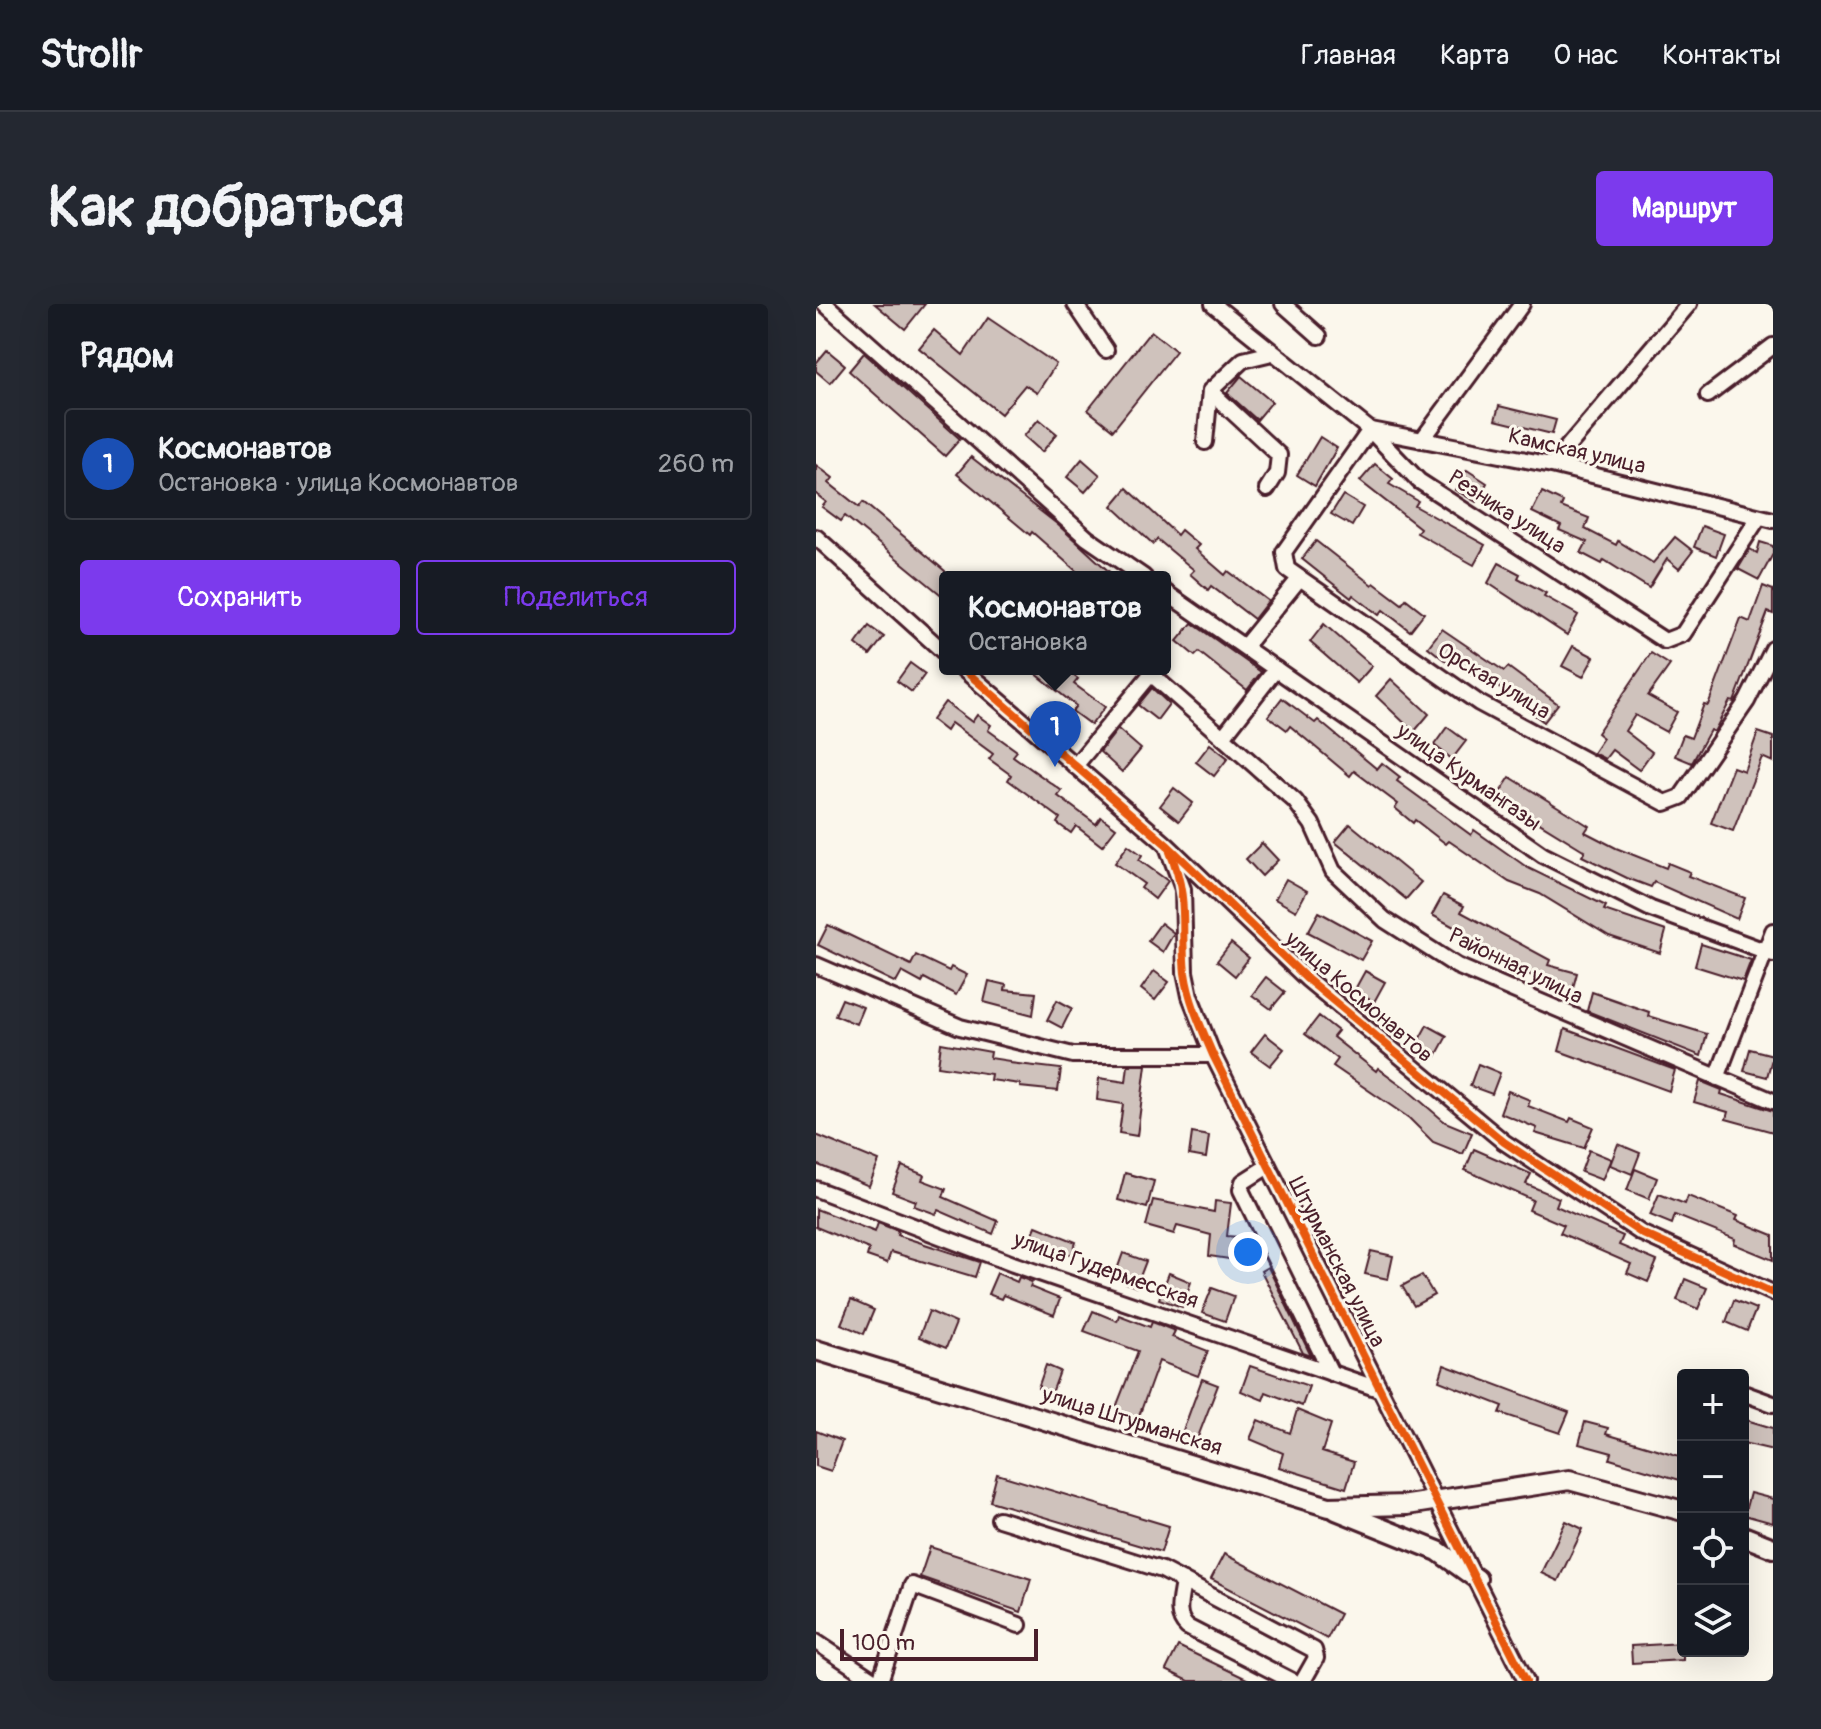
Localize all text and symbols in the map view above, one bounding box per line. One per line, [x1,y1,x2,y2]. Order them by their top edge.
text: Strollr [40,31,142,79]
text: Главная [1301,38,1396,73]
text: Карта [1440,38,1509,73]
text: О нас [1553,38,1618,73]
text: Контакты [1662,38,1781,73]
button: Маршрут [1596,171,1773,246]
text: Как добраться [48,174,404,243]
text: Рядом [80,335,174,378]
street label: Камская улица [1506,422,1648,480]
text: Космонавтов [158,430,332,467]
text: 1 [103,448,113,480]
text: 260 m [658,448,734,480]
street label: Резника улица [1443,464,1571,560]
text: Остановка · улица Космонавтов [158,467,518,499]
button: Сохранить [80,560,400,635]
button: Поделиться [416,560,736,635]
popup [939,571,1171,675]
text: Космонавтов [968,589,1142,626]
text: Остановка [968,626,1088,658]
street label: Орская улица [1432,636,1556,726]
pin: 1 [1029,701,1081,767]
street label: улица Курмангазы [1390,716,1547,837]
street label: Районная улица [1444,921,1588,1011]
street label: улица Космонавтов [1278,924,1439,1069]
street label: Штурманская улица [1282,1172,1392,1352]
street label: улица Гудермесская [1009,1225,1202,1315]
your location [1228,1232,1268,1272]
map controls [1677,1369,1749,1657]
button: + [1677,1369,1749,1441]
street label: улица Штурманская [1037,1380,1226,1462]
button: − [1677,1441,1749,1513]
button: locate [1677,1513,1749,1585]
button: layers [1677,1585,1749,1657]
scale bar [840,1625,1038,1661]
text: 100 m [852,1629,915,1657]

